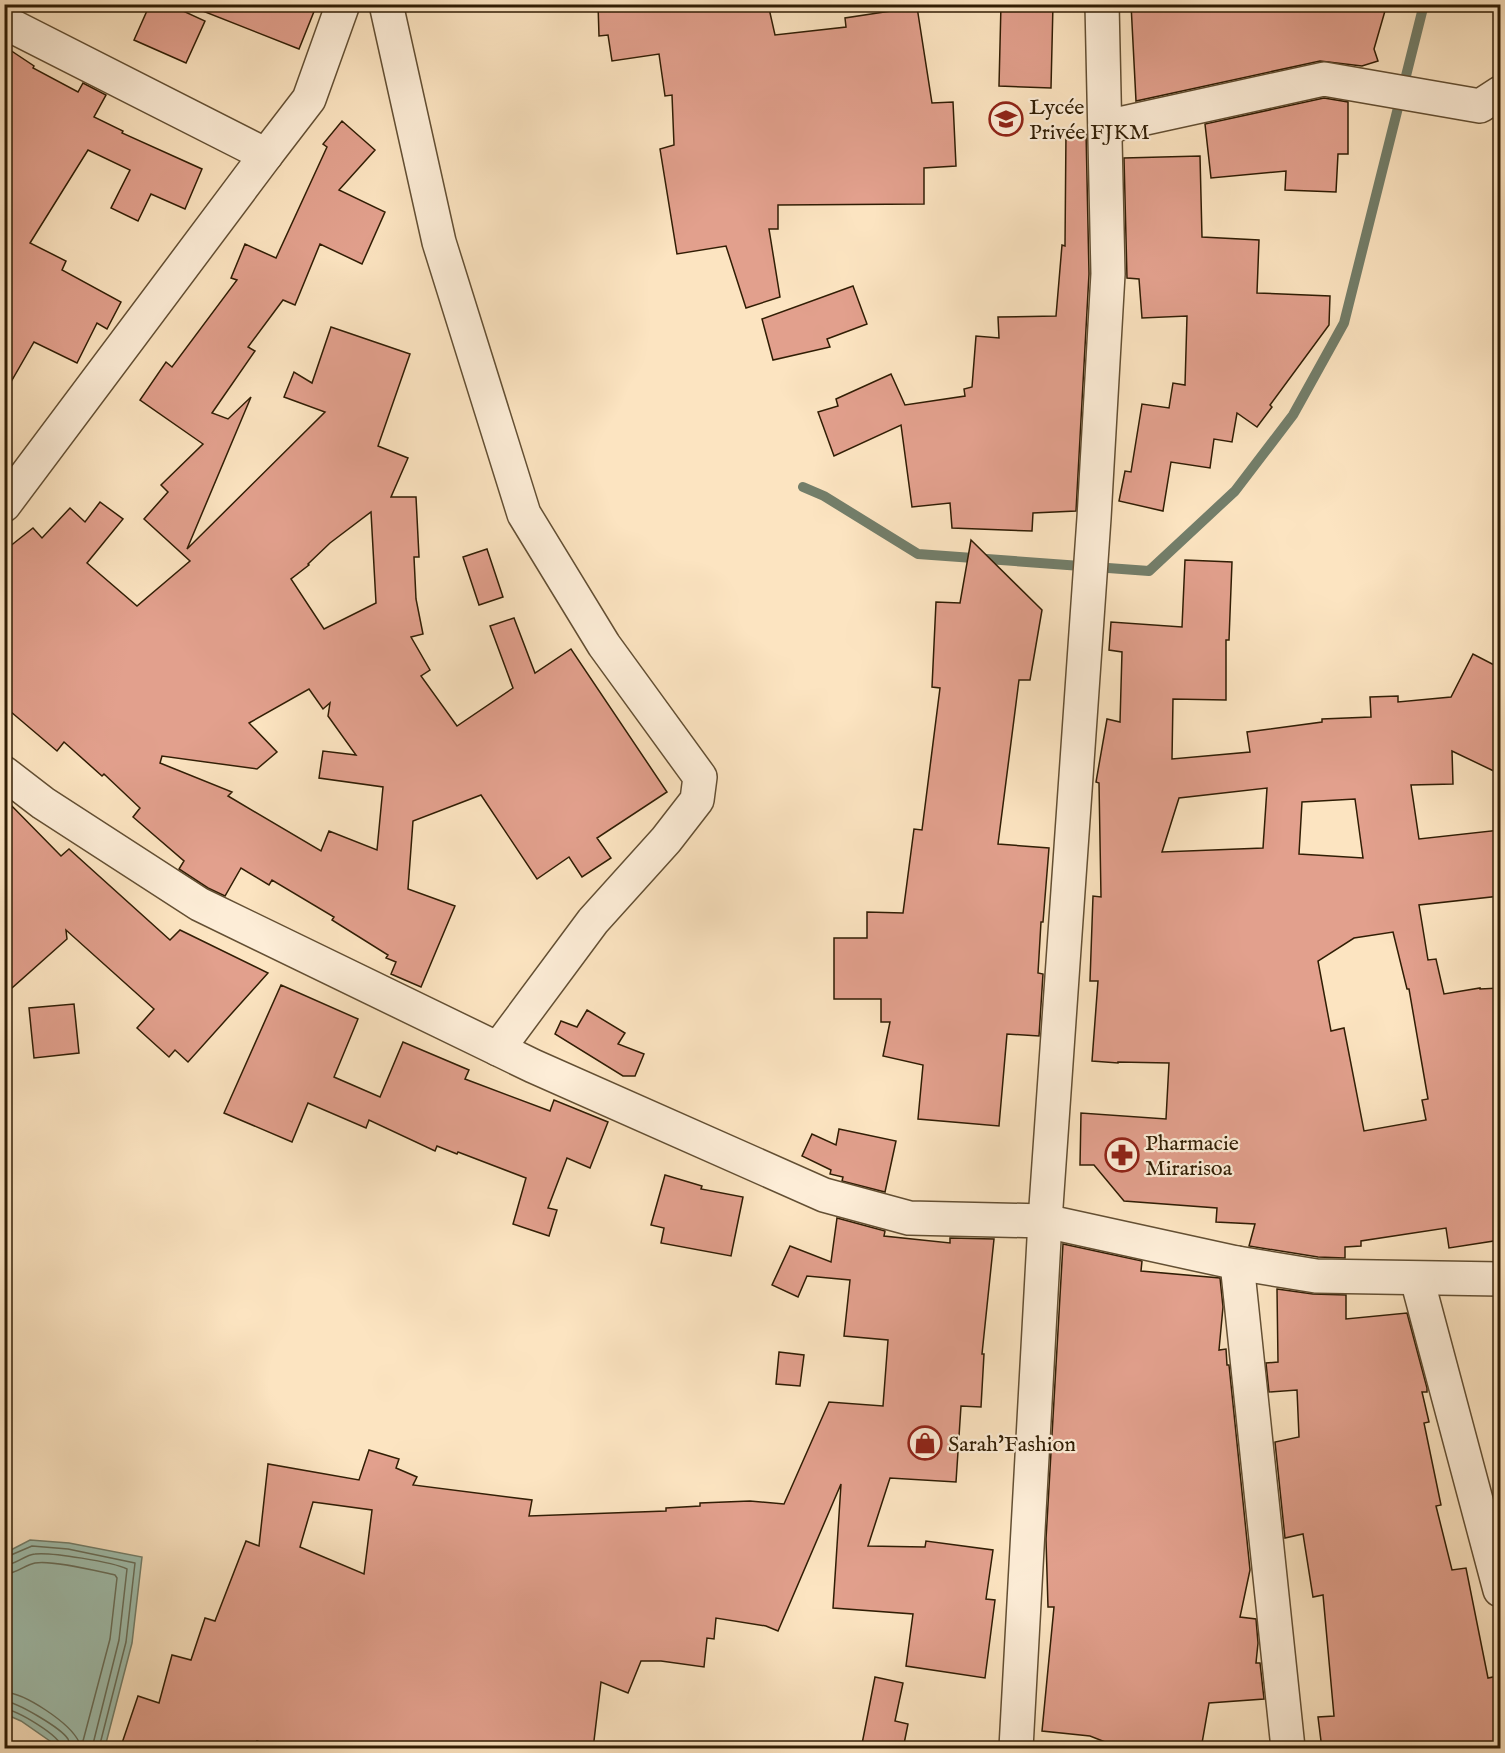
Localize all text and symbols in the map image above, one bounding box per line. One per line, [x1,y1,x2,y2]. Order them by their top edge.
place label: Lycée Privée FJKM [1029,94,1150,147]
school or university icon: Lycée Privée FJKM [988,101,1024,137]
place label: Pharmacie Mirarisoa [1145,1130,1239,1183]
pharmacy icon: Pharmacie Mirarisoa [1104,1137,1140,1173]
shop icon: Sarah'Fashion [907,1425,943,1461]
place label: Sarah'Fashion [948,1431,1076,1459]

